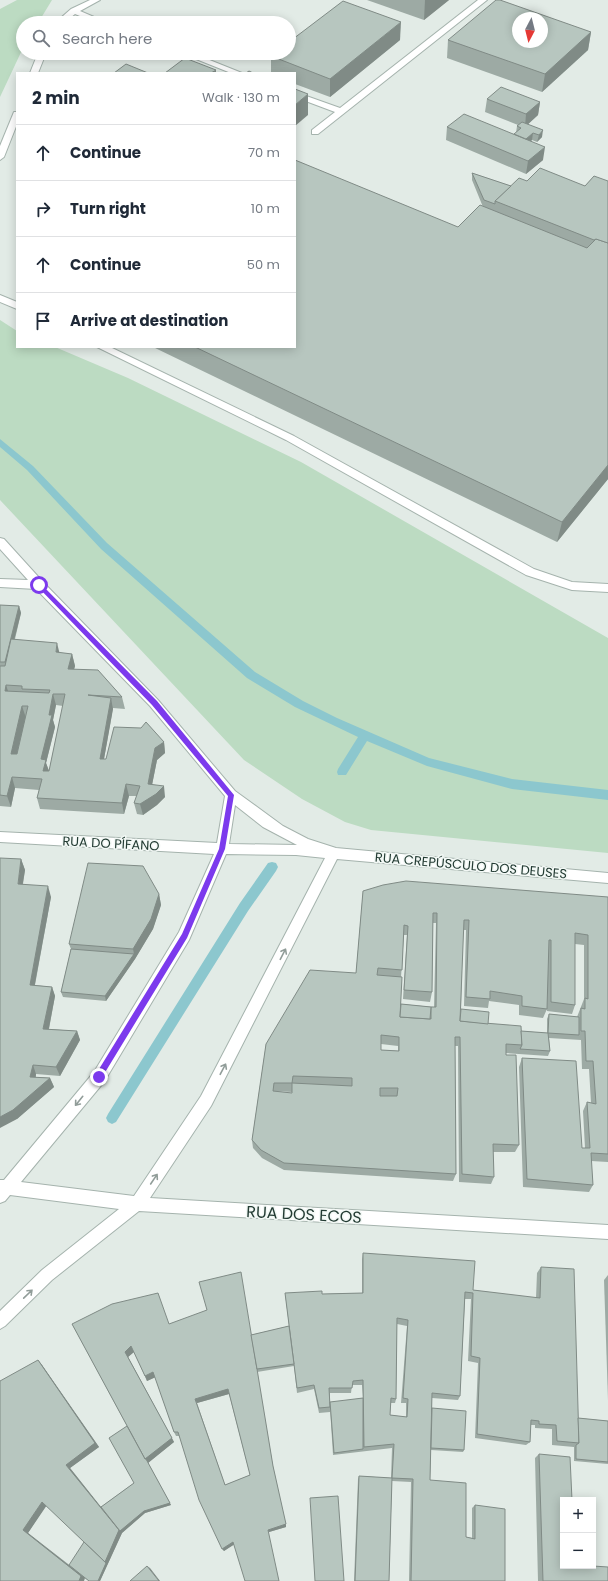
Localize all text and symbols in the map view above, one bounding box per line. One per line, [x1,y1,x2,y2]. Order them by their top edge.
north arrow [512,12,548,48]
search box [16,16,296,60]
icon: search [30,27,52,49]
text: Search here [62,28,152,49]
text: 2 min [32,86,80,110]
text: Walk · 130 m [202,88,280,107]
icon: ahead [32,142,54,164]
text: Continue [70,142,141,163]
text: 70 m [248,143,280,162]
icon: right [32,198,54,220]
text: Turn right [70,198,146,219]
text: 10 m [251,199,280,218]
icon: ahead [32,254,54,276]
text: Continue [70,254,141,275]
text: 50 m [247,255,280,274]
icon: arrive [32,310,54,332]
text: Arrive at destination [70,310,228,331]
route start [30,576,48,594]
street label: RUA DO PÍFANO [62,831,160,856]
street label: RUA CREPÚSCULO DOS DEUSES [374,848,568,883]
one-way arrow [280,948,287,960]
one-way arrow [220,1063,227,1075]
route end [90,1068,108,1086]
one-way arrow [74,1095,83,1106]
one-way arrow [150,1174,158,1185]
street label: RUA DOS ECOS [246,1200,362,1229]
one-way arrow [23,1289,33,1299]
map controls [560,1497,596,1569]
button: + [560,1497,596,1533]
button: − [560,1533,596,1569]

